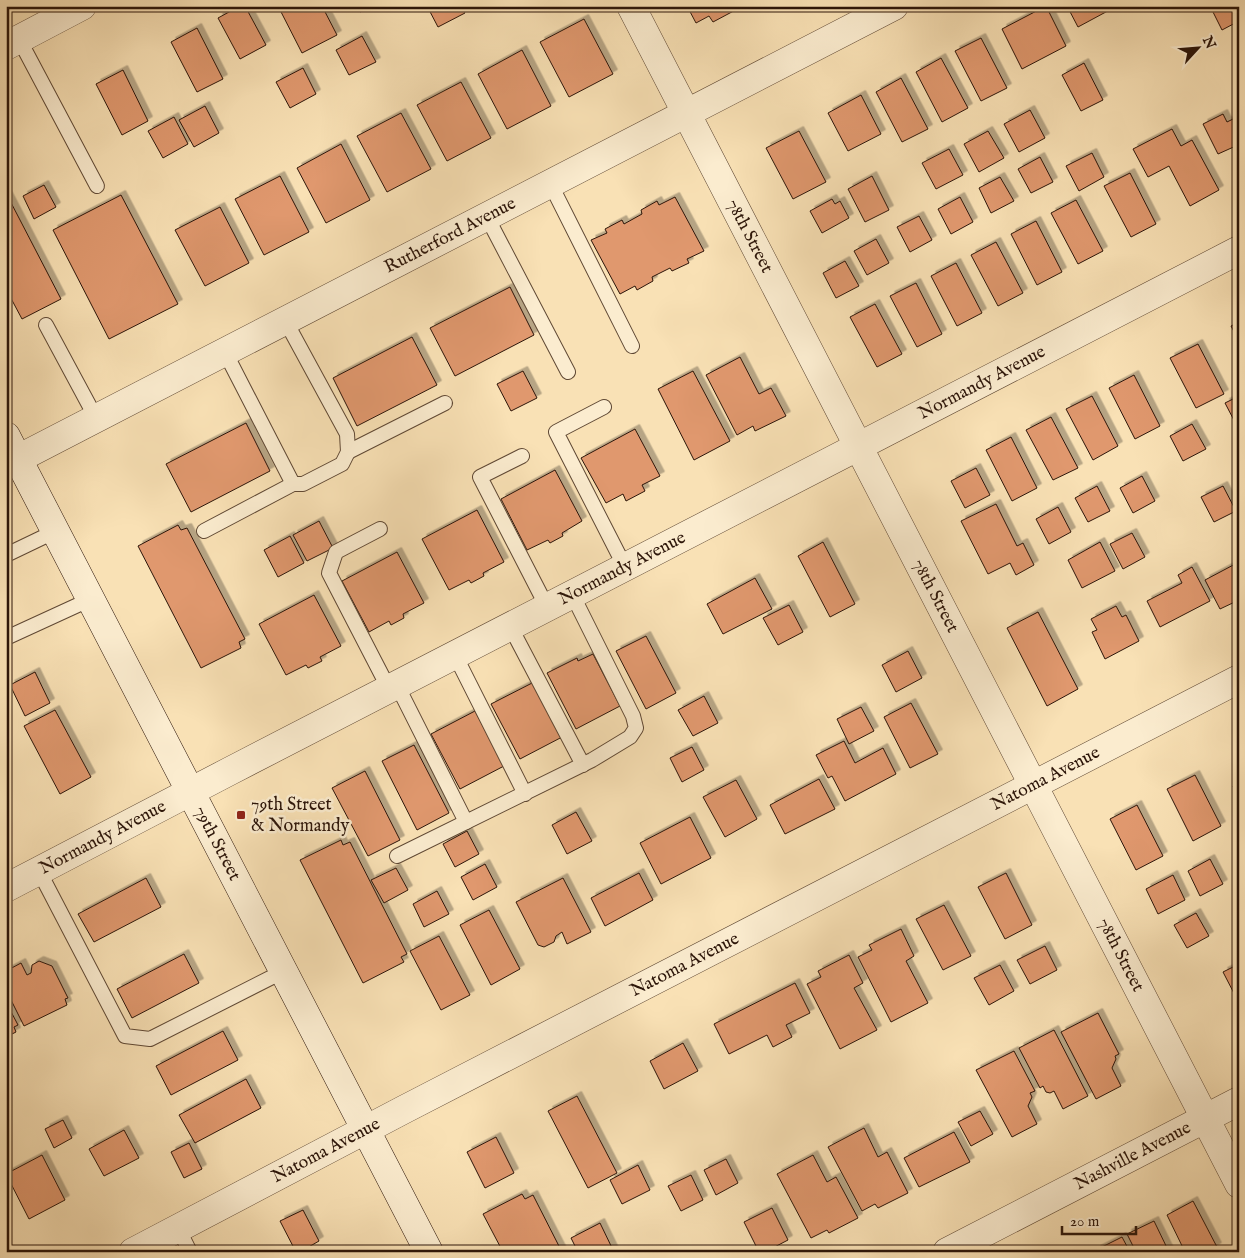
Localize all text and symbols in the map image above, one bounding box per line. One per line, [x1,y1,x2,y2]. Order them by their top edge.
north arrow [1172,22,1222,72]
text: N [1198,32,1220,52]
street label: Rutherford Avenue [381,192,520,279]
street label: 78th Street [721,195,778,277]
street label: Normandy Avenue [914,340,1049,425]
street label: Normandy Avenue [555,526,690,611]
street label: 78th Street [907,555,964,637]
street label: Natoma Avenue [987,741,1104,816]
place label: 79th Street & Normandy [251,794,350,838]
street label: Normandy Avenue [35,795,170,880]
street label: 79th Street [188,802,246,885]
marker: 79th Street & Normandy [235,809,247,821]
street label: 78th Street [1092,914,1149,996]
street label: Natoma Avenue [626,927,743,1002]
street label: Natoma Avenue [268,1113,384,1189]
street label: Nashville Avenue [1070,1116,1195,1196]
scale bar [1062,1203,1136,1235]
text: 20 m [1070,1212,1100,1231]

